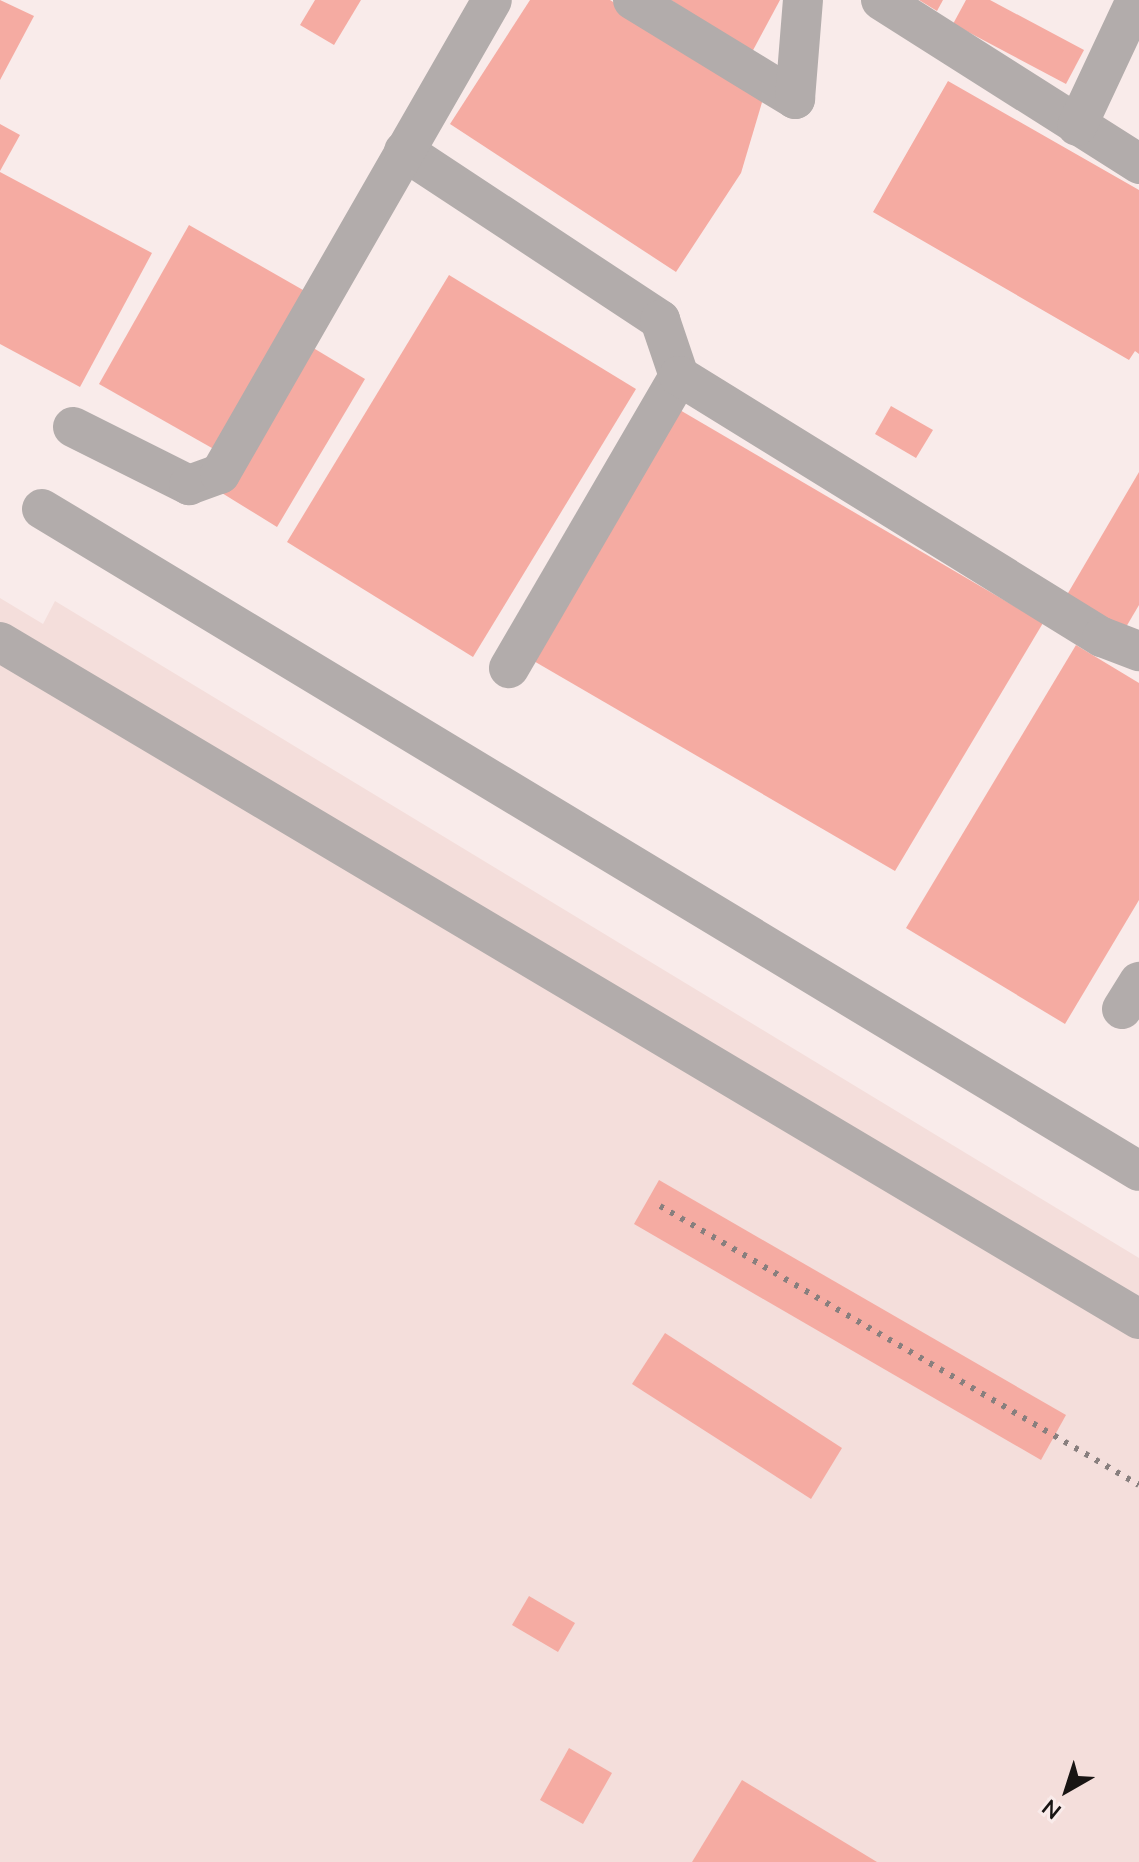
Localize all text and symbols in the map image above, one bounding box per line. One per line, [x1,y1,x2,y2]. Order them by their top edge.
north arrow [1027,1750,1107,1830]
text: N [1036,1792,1068,1825]

